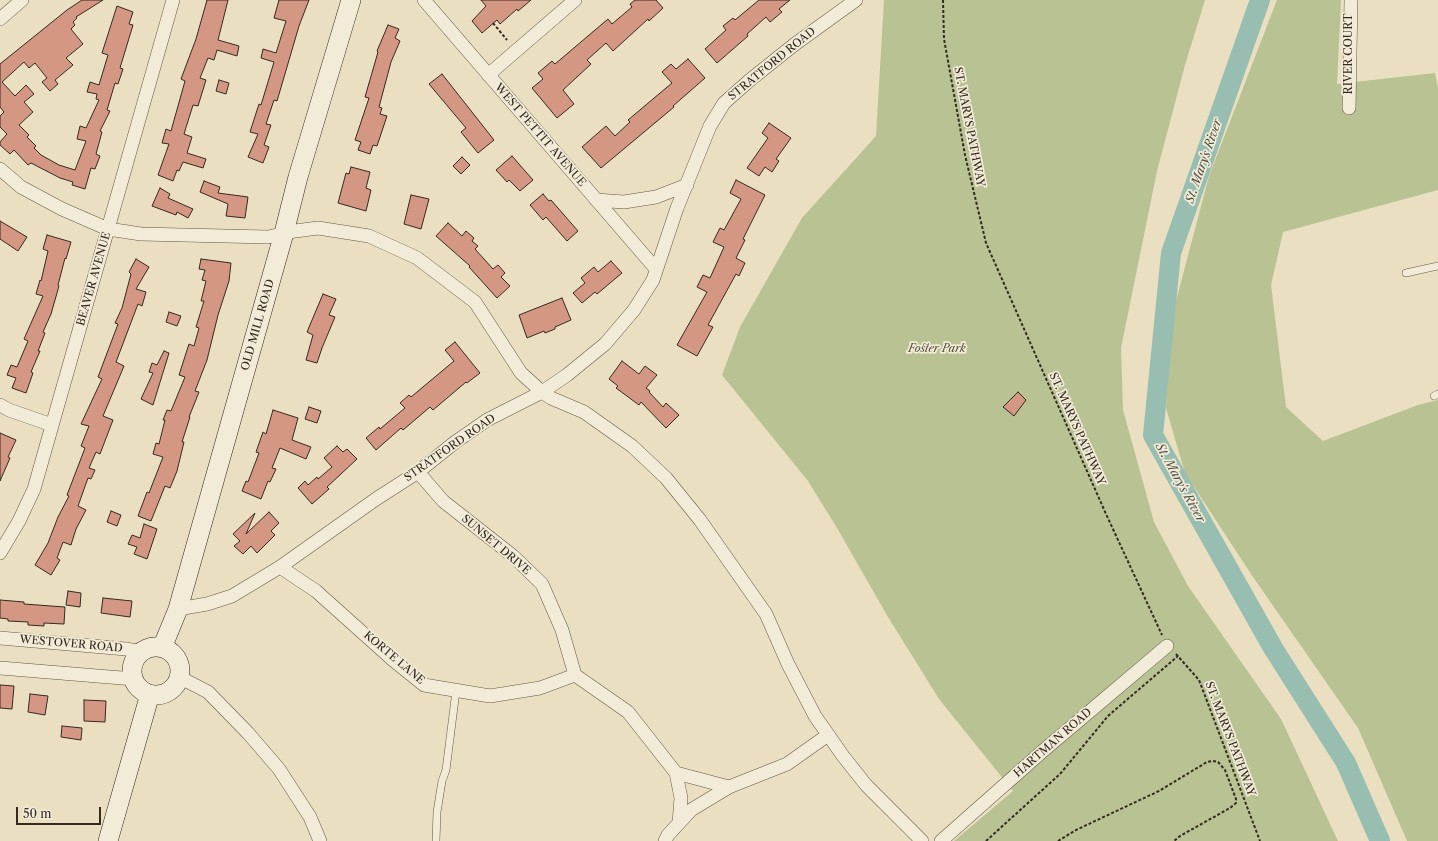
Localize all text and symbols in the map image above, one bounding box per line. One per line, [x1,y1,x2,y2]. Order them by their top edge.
street label: RIVER COURT [1342,14,1356,94]
street label: STRATFORD ROAD [726,25,818,103]
street label: ST. MARYS PATHWAY [951,66,987,188]
street label: WEST PETTIT AVENUE [492,81,588,189]
water label: St. Mary's River [1183,117,1225,205]
street label: BEAVER AVENUE [74,231,114,327]
street label: OLD MILL ROAD [239,278,277,372]
park label: Foster Park [908,342,966,356]
street label: ST. MARYS PATHWAY [1046,371,1108,487]
street label: STRATFORD ROAD [402,412,498,484]
water label: St. Mary's River [1152,441,1208,525]
street label: SUNSET DRIVE [459,512,533,578]
street label: KORTE LANE [361,629,427,687]
street label: WESTOVER ROAD [19,633,123,655]
street label: ST. MARYS PATHWAY [1202,680,1258,798]
street label: HARTMAN ROAD [1011,706,1095,780]
scale bar [18,799,103,825]
text: 50 m [23,806,52,821]

